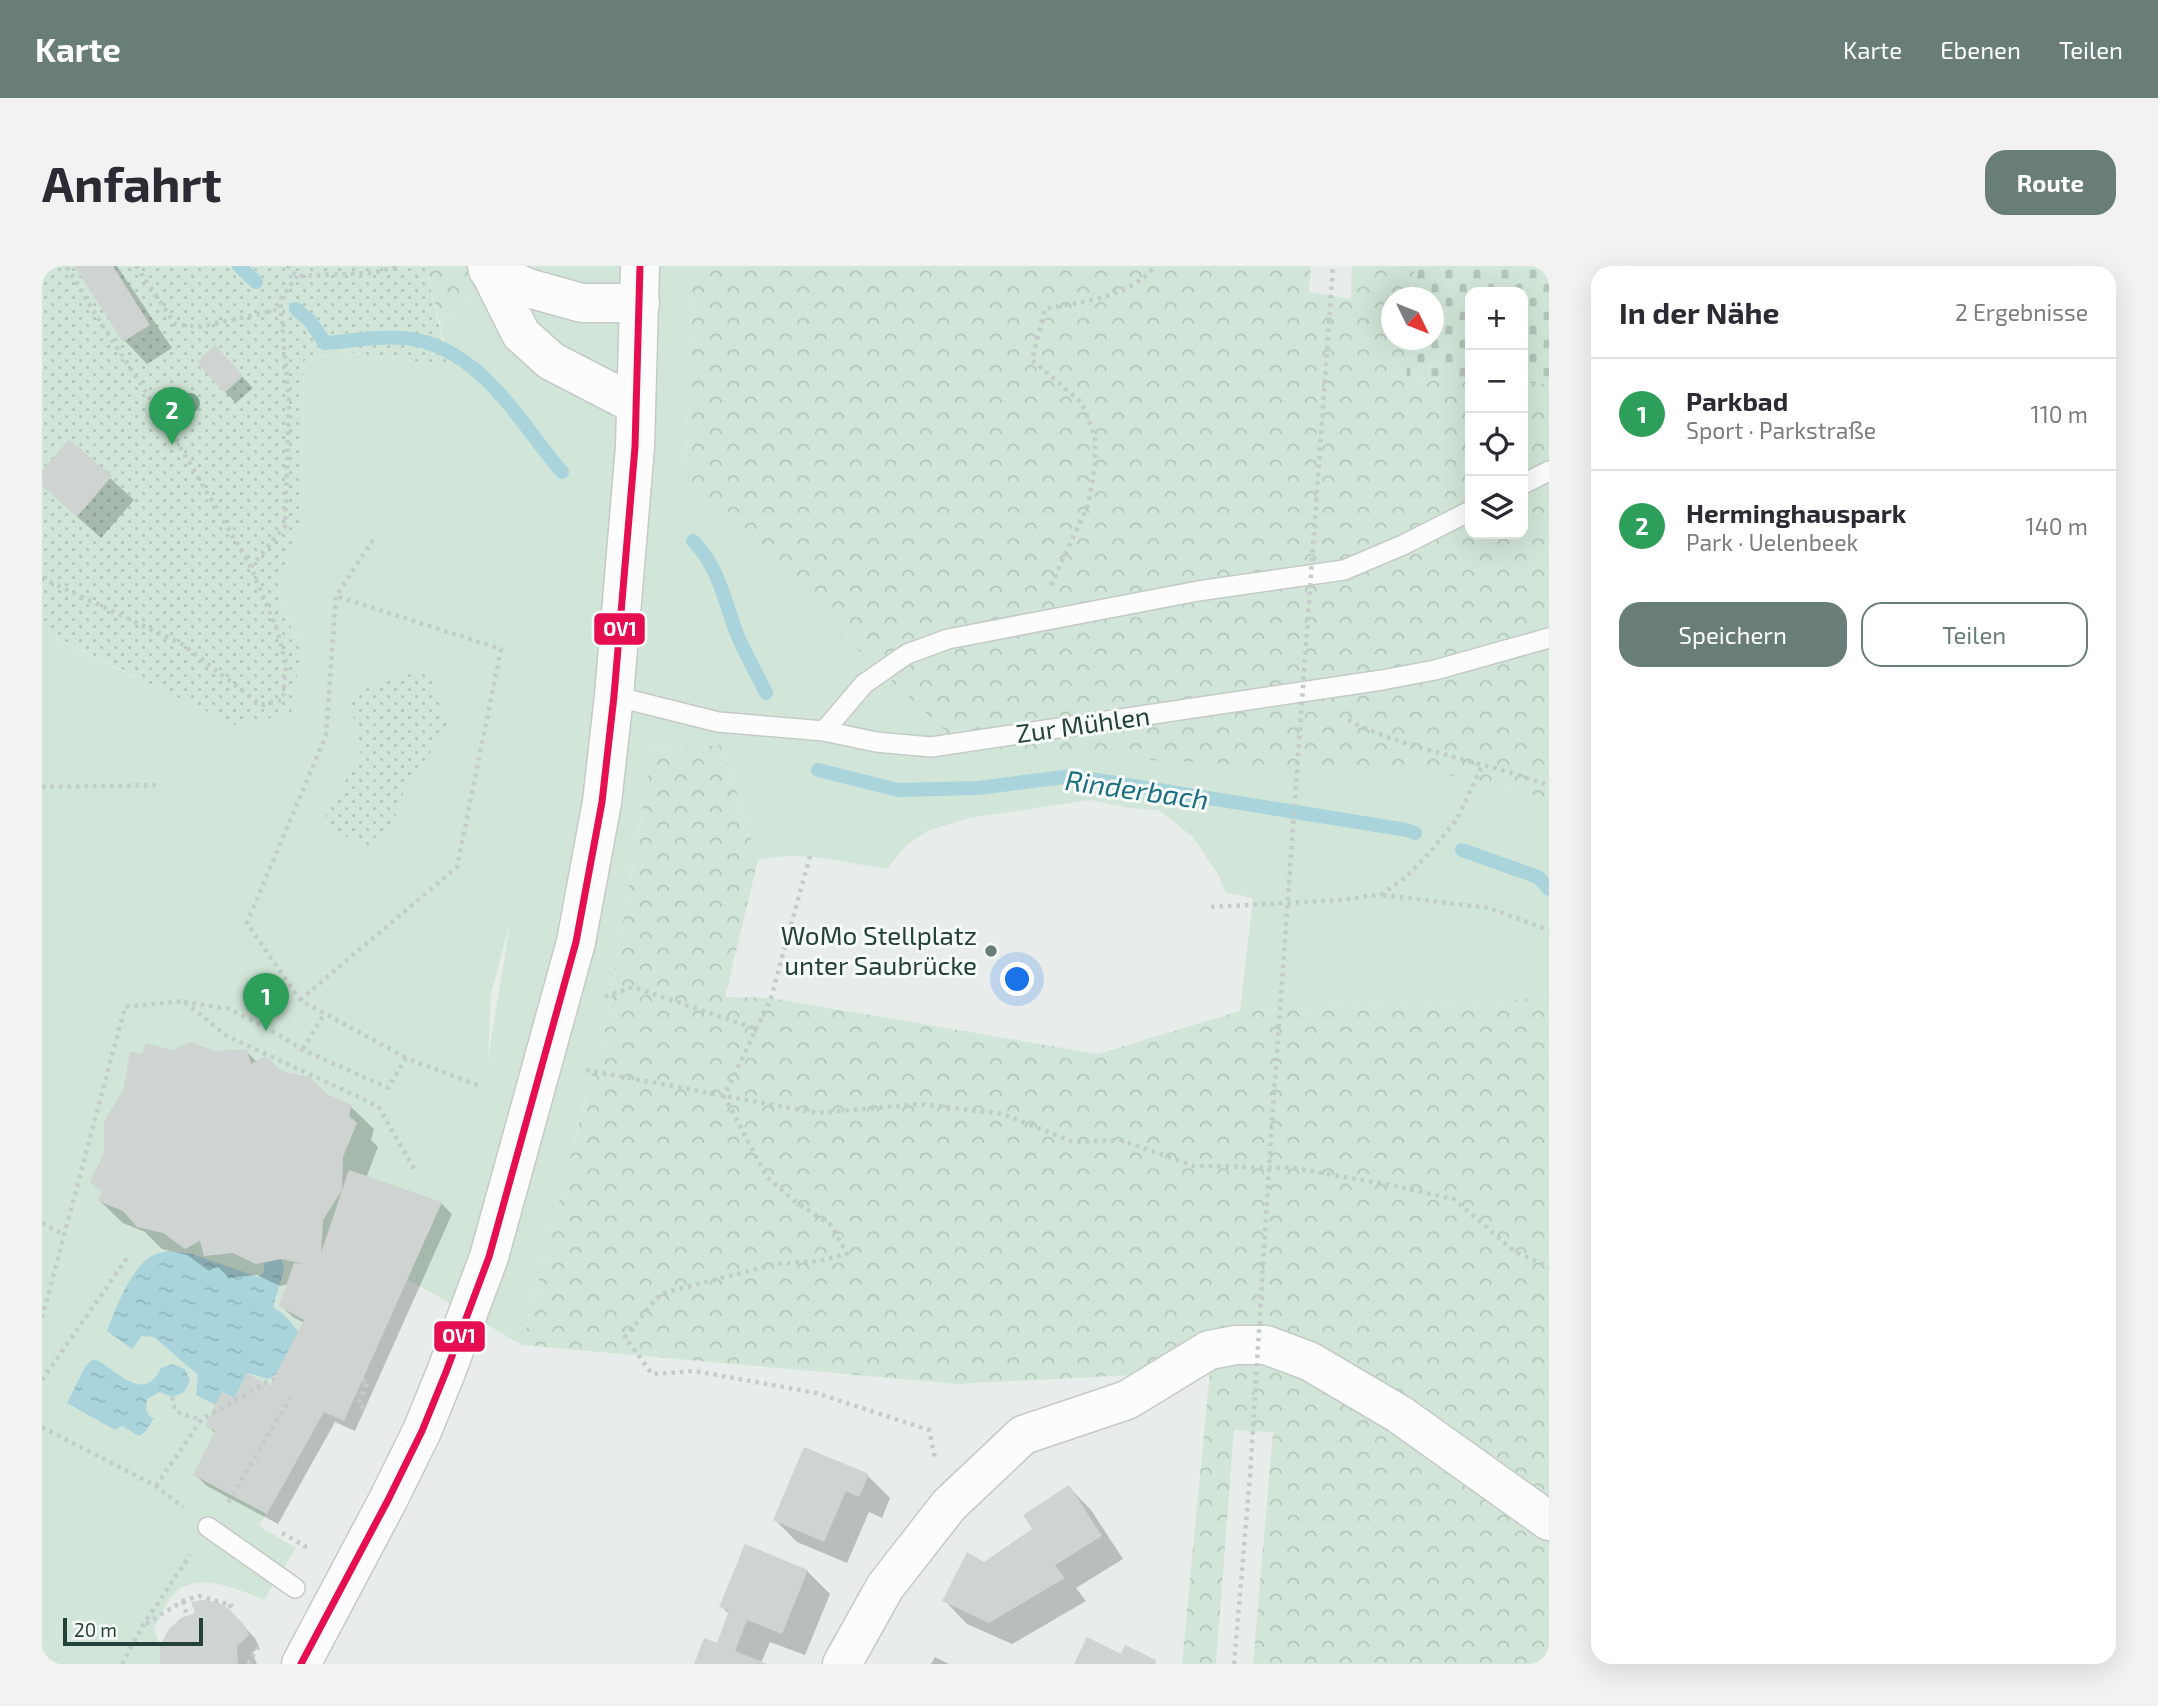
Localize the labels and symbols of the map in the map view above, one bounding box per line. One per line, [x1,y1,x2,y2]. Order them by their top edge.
north arrow [1381,287,1444,350]
pin: 2 [149,387,195,445]
line badge: OV1 [593,612,646,646]
text: OV1 [603,617,637,640]
street label: Zur Mühlen [1014,699,1152,748]
water label: Rinderbach [1063,762,1211,816]
place label: WoMo Stellplatz unter Saubrücke [781,919,977,980]
marker: WoMo Stellplatz unter Saubrücke [983,943,999,959]
your location [1000,962,1034,996]
pin: 1 [243,973,289,1031]
line badge: OV1 [433,1320,486,1353]
text: OV1 [442,1324,476,1347]
scale bar [63,1615,203,1647]

